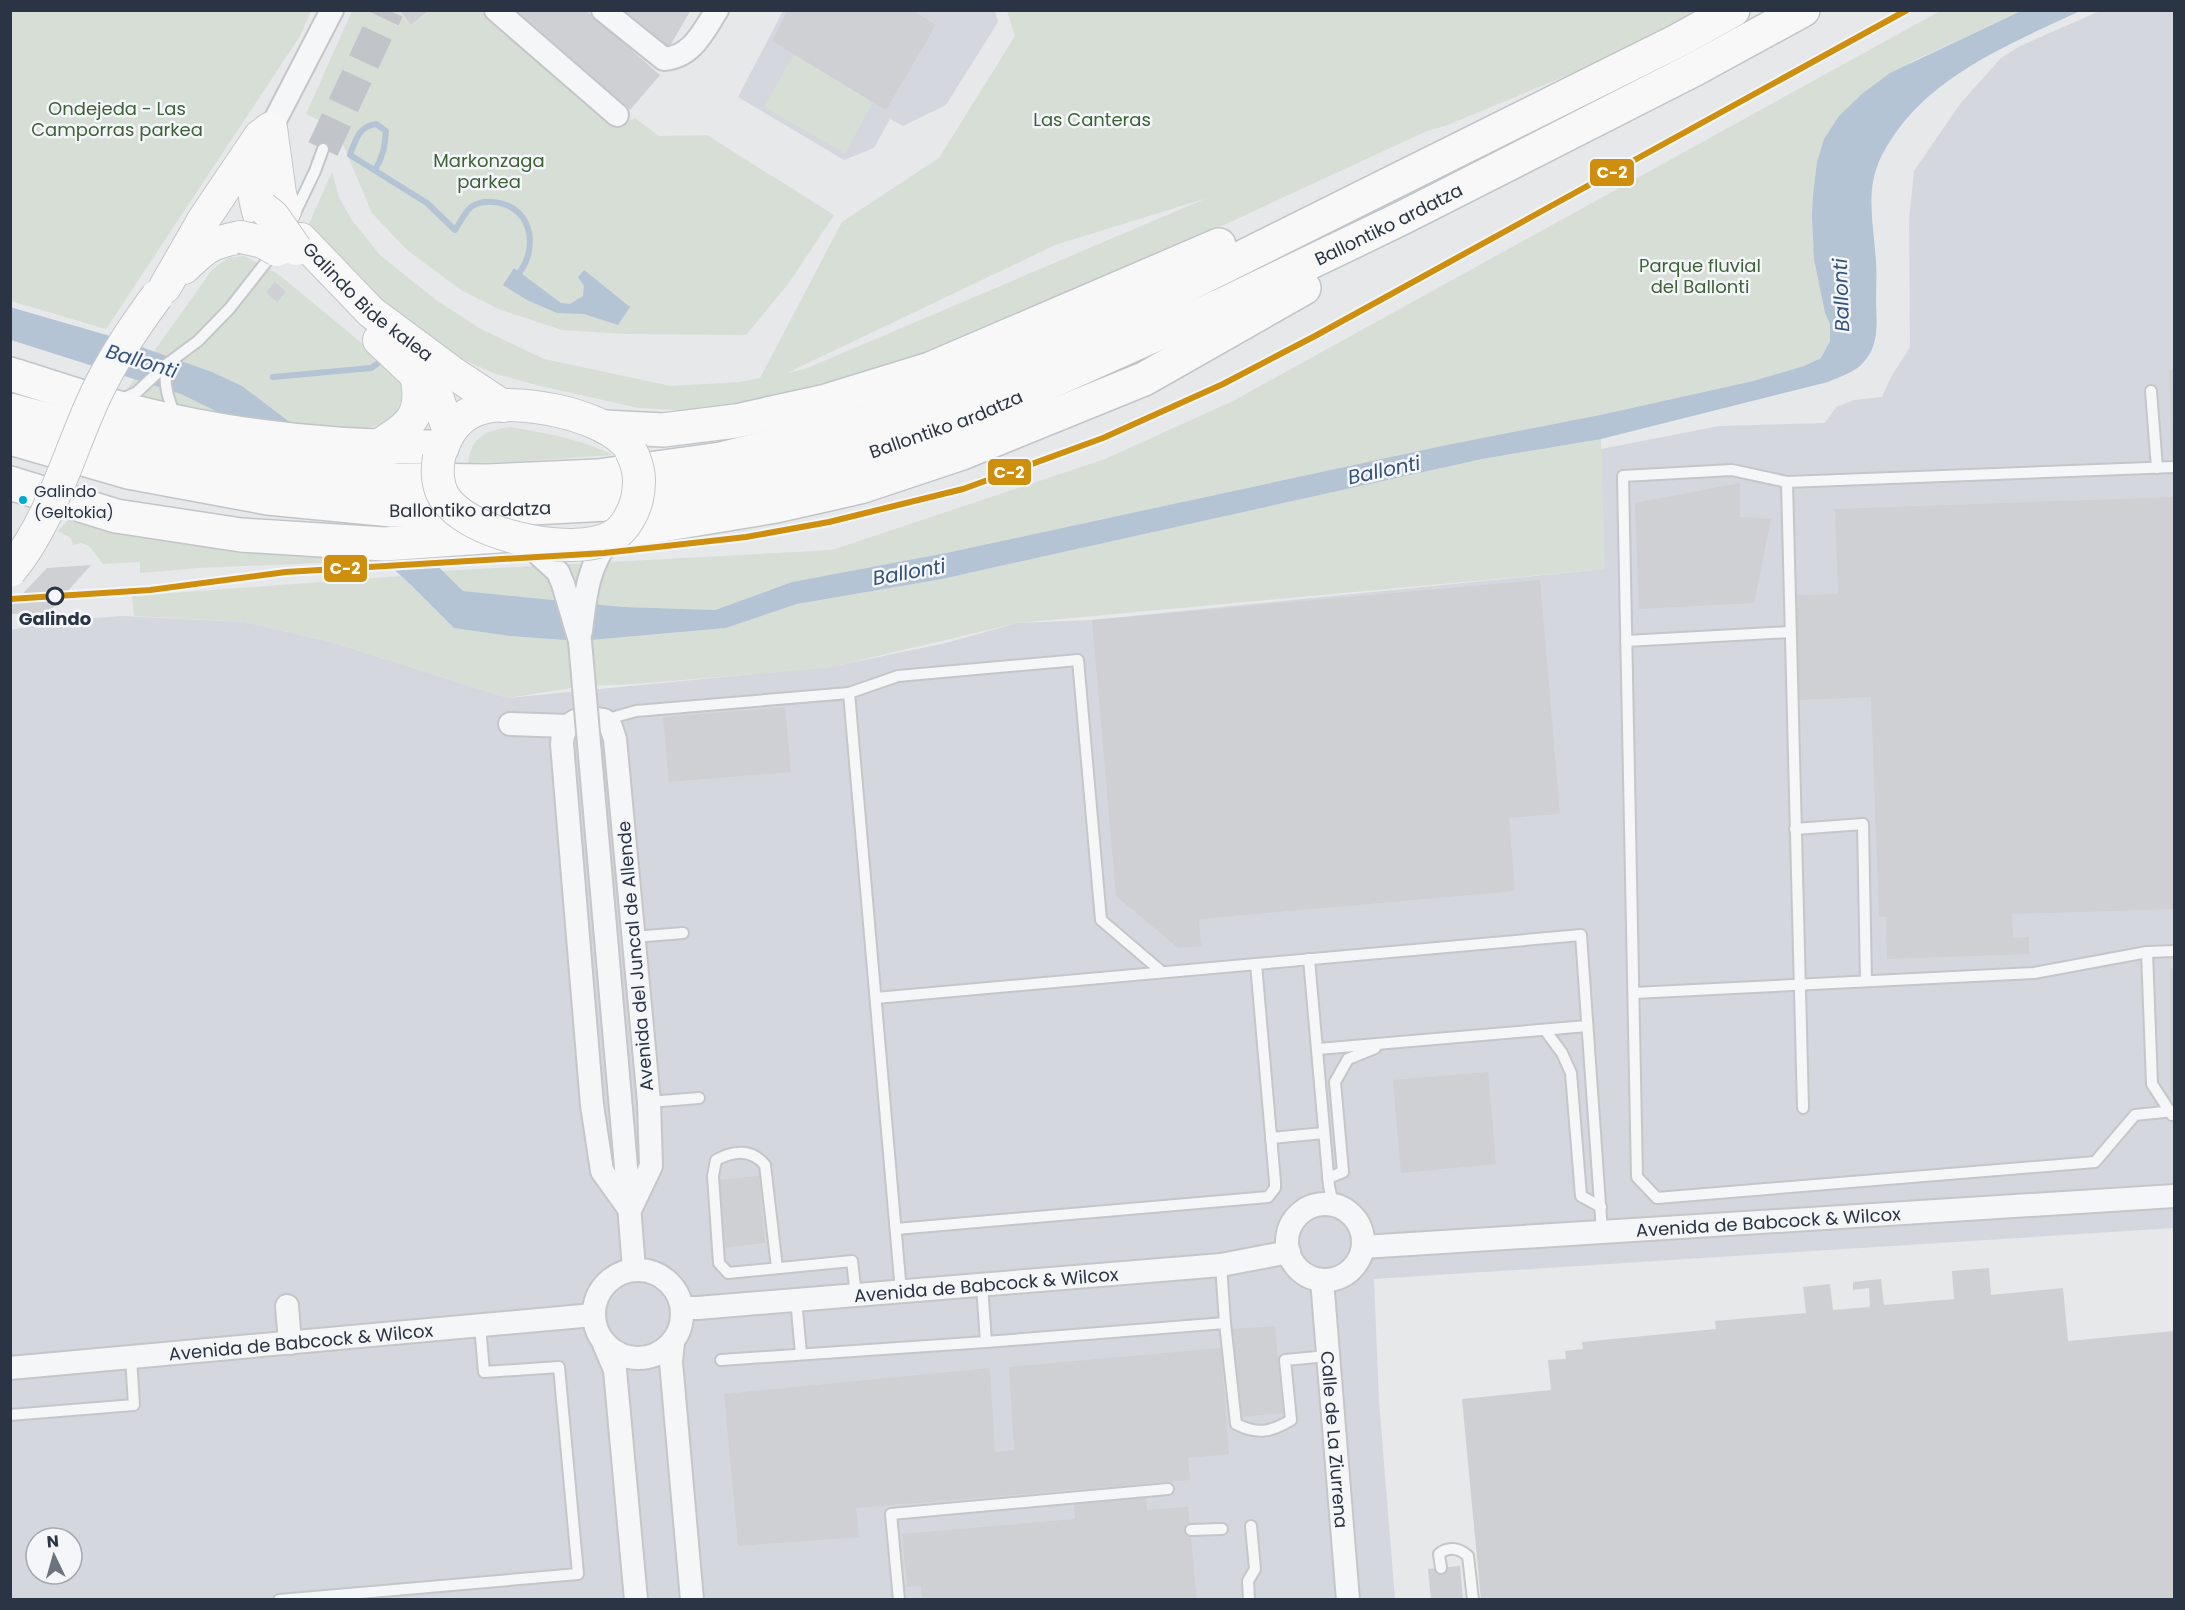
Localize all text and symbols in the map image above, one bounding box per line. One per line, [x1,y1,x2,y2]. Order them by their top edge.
park label: Ondejeda - Las Camporras parkea [31,96,203,142]
park label: Las Canteras [1033,107,1151,132]
park label: Markonzaga parkea [433,148,545,194]
line badge: C-2 [1589,158,1635,187]
text: C-2 [1597,161,1627,184]
street label: Ballontiko ardatza [1310,177,1467,271]
street label: Galindo Bide kalea [298,236,439,367]
park label: Parque fluvial del Ballonti [1639,253,1761,299]
water label: Ballonti [1826,257,1856,332]
water label: Ballonti [103,337,182,385]
street label: Ballontiko ardatza [866,383,1026,464]
water label: Ballonti [1345,448,1424,491]
line badge: C-2 [987,458,1032,486]
text: C-2 [994,461,1024,484]
place label: Galindo (Geltokia) [34,480,114,524]
marker: Galindo (Geltokia) [17,494,29,506]
street label: Ballontiko ardatza [389,494,552,523]
water label: Ballonti [870,552,949,592]
line badge: C-2 [323,554,368,583]
text: C-2 [330,557,360,580]
marker: Galindo [46,587,64,605]
place label: Galindo [19,606,91,631]
street label: Avenida del Juncal de Allende [611,820,659,1092]
street label: Avenida de Babcock & Wilcox [1635,1201,1902,1242]
street label: Avenida de Babcock & Wilcox [853,1261,1120,1308]
street label: Avenida de Babcock & Wilcox [168,1317,434,1366]
street label: Calle de La Ziurrena [1315,1350,1355,1529]
north arrow [24,1526,84,1586]
text: N [46,1530,60,1554]

